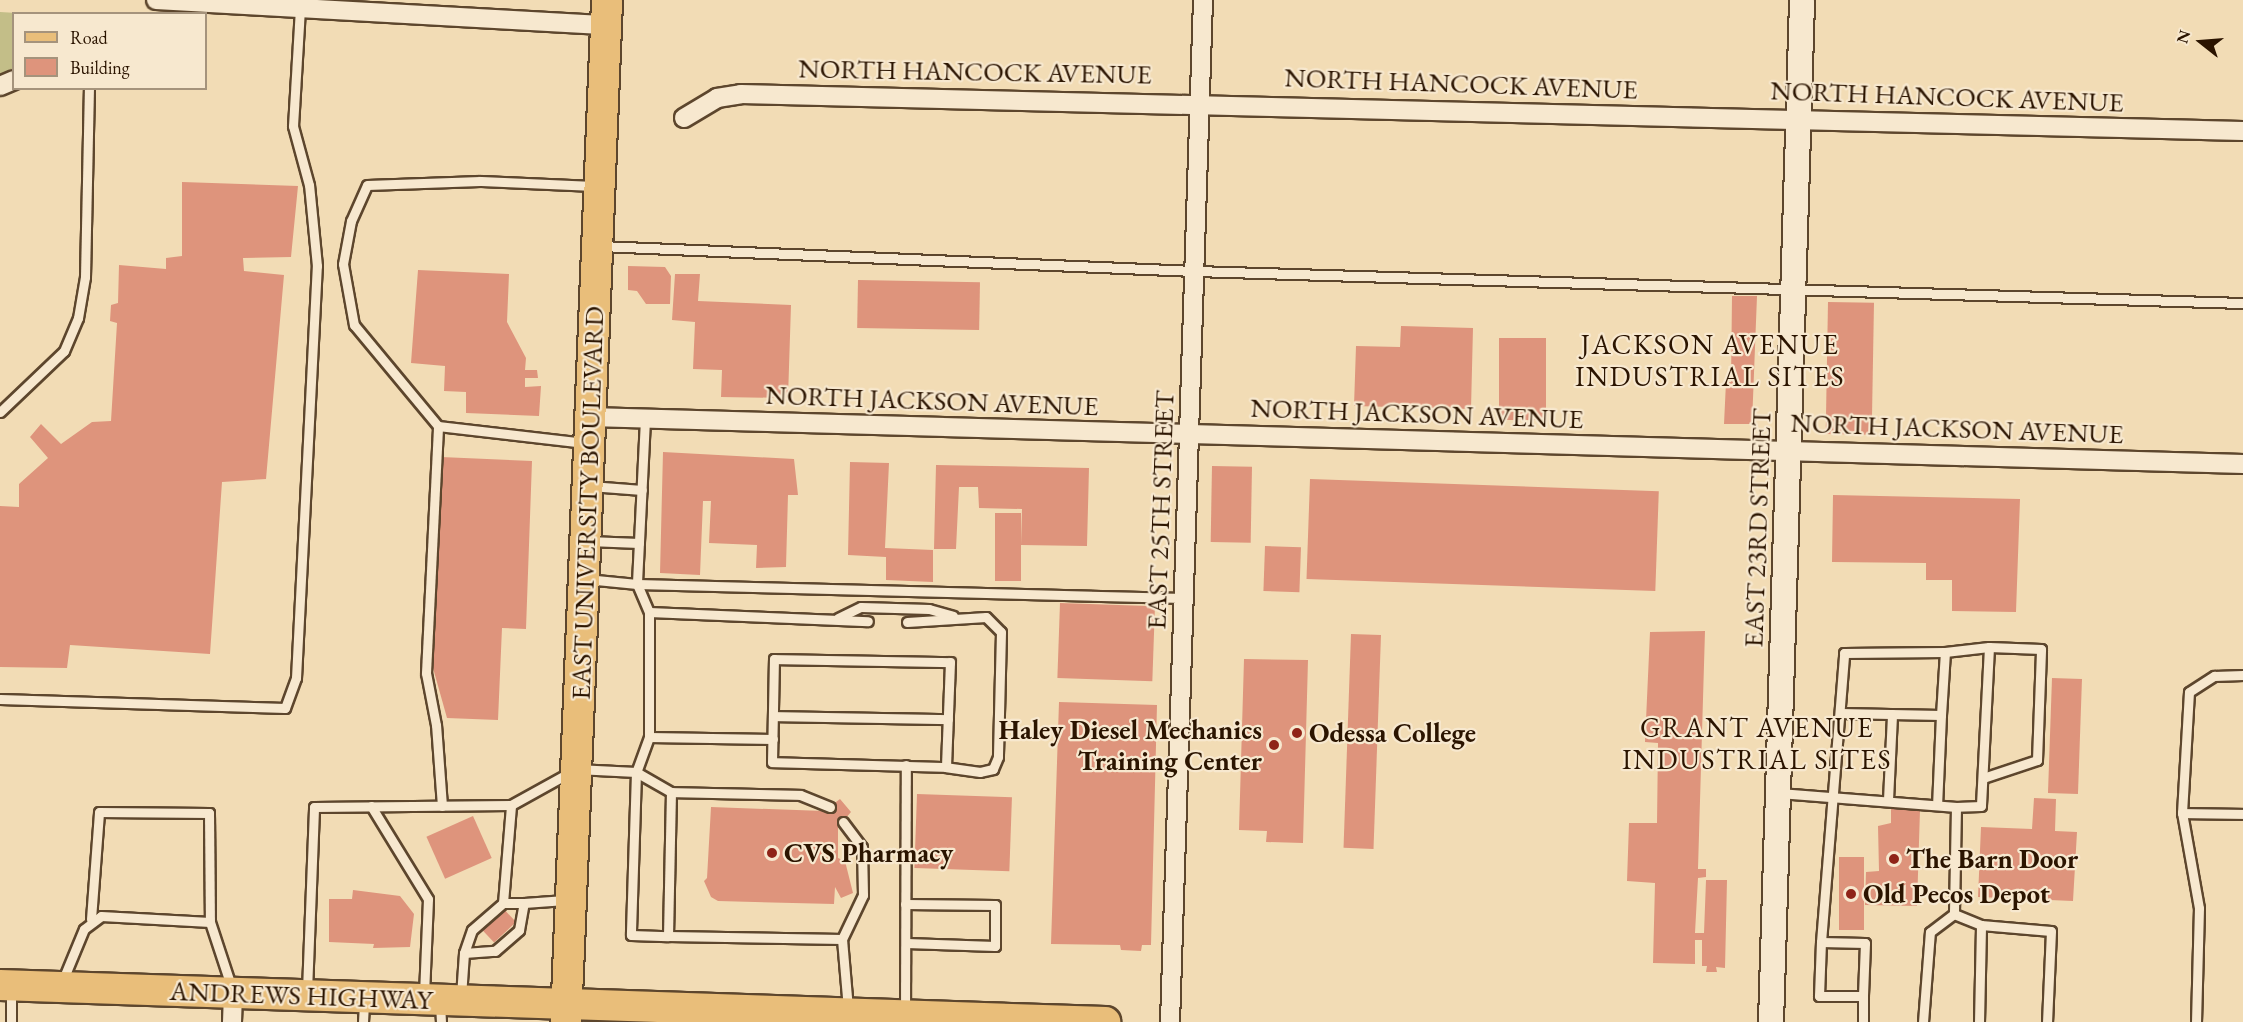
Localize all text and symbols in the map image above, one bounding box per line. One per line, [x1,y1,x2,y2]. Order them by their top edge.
legend [12,12,207,90]
north arrow [2171,12,2231,72]
text: Road [70,26,108,49]
text: N [2171,27,2195,46]
street label: NORTH HANCOCK AVENUE [798,52,1152,90]
text: Building [70,56,130,79]
street label: NORTH HANCOCK AVENUE [1284,61,1638,105]
street label: NORTH HANCOCK AVENUE [1770,74,2124,118]
street label: EAST UNIVERSITY BOULEVARD [564,305,610,701]
district label: JACKSON AVENUE INDUSTRIAL SITES [1575,327,1845,393]
street label: NORTH JACKSON AVENUE [765,378,1099,422]
street label: EAST 25TH STREET [1140,390,1180,630]
street label: NORTH JACKSON AVENUE [1250,391,1584,435]
street label: NORTH JACKSON AVENUE [1790,406,2124,450]
street label: EAST 23RD STREET [1737,408,1777,648]
district label: GRANT AVENUE INDUSTRIAL SITES [1622,710,1892,776]
place label: Haley Diesel Mechanics Training Center [998,713,1262,776]
place label: Odessa College [1309,717,1476,749]
marker: Odessa College [1290,726,1304,740]
marker: Haley Diesel Mechanics Training Center [1267,738,1281,752]
place label: CVS Pharmacy [784,837,953,869]
place label: The Barn Door [1906,843,2078,875]
marker: CVS Pharmacy [765,846,779,860]
marker: The Barn Door [1887,852,1901,866]
place label: Old Pecos Depot [1863,878,2050,910]
marker: Old Pecos Depot [1844,887,1858,901]
street label: ANDREWS HIGHWAY [169,974,433,1016]

